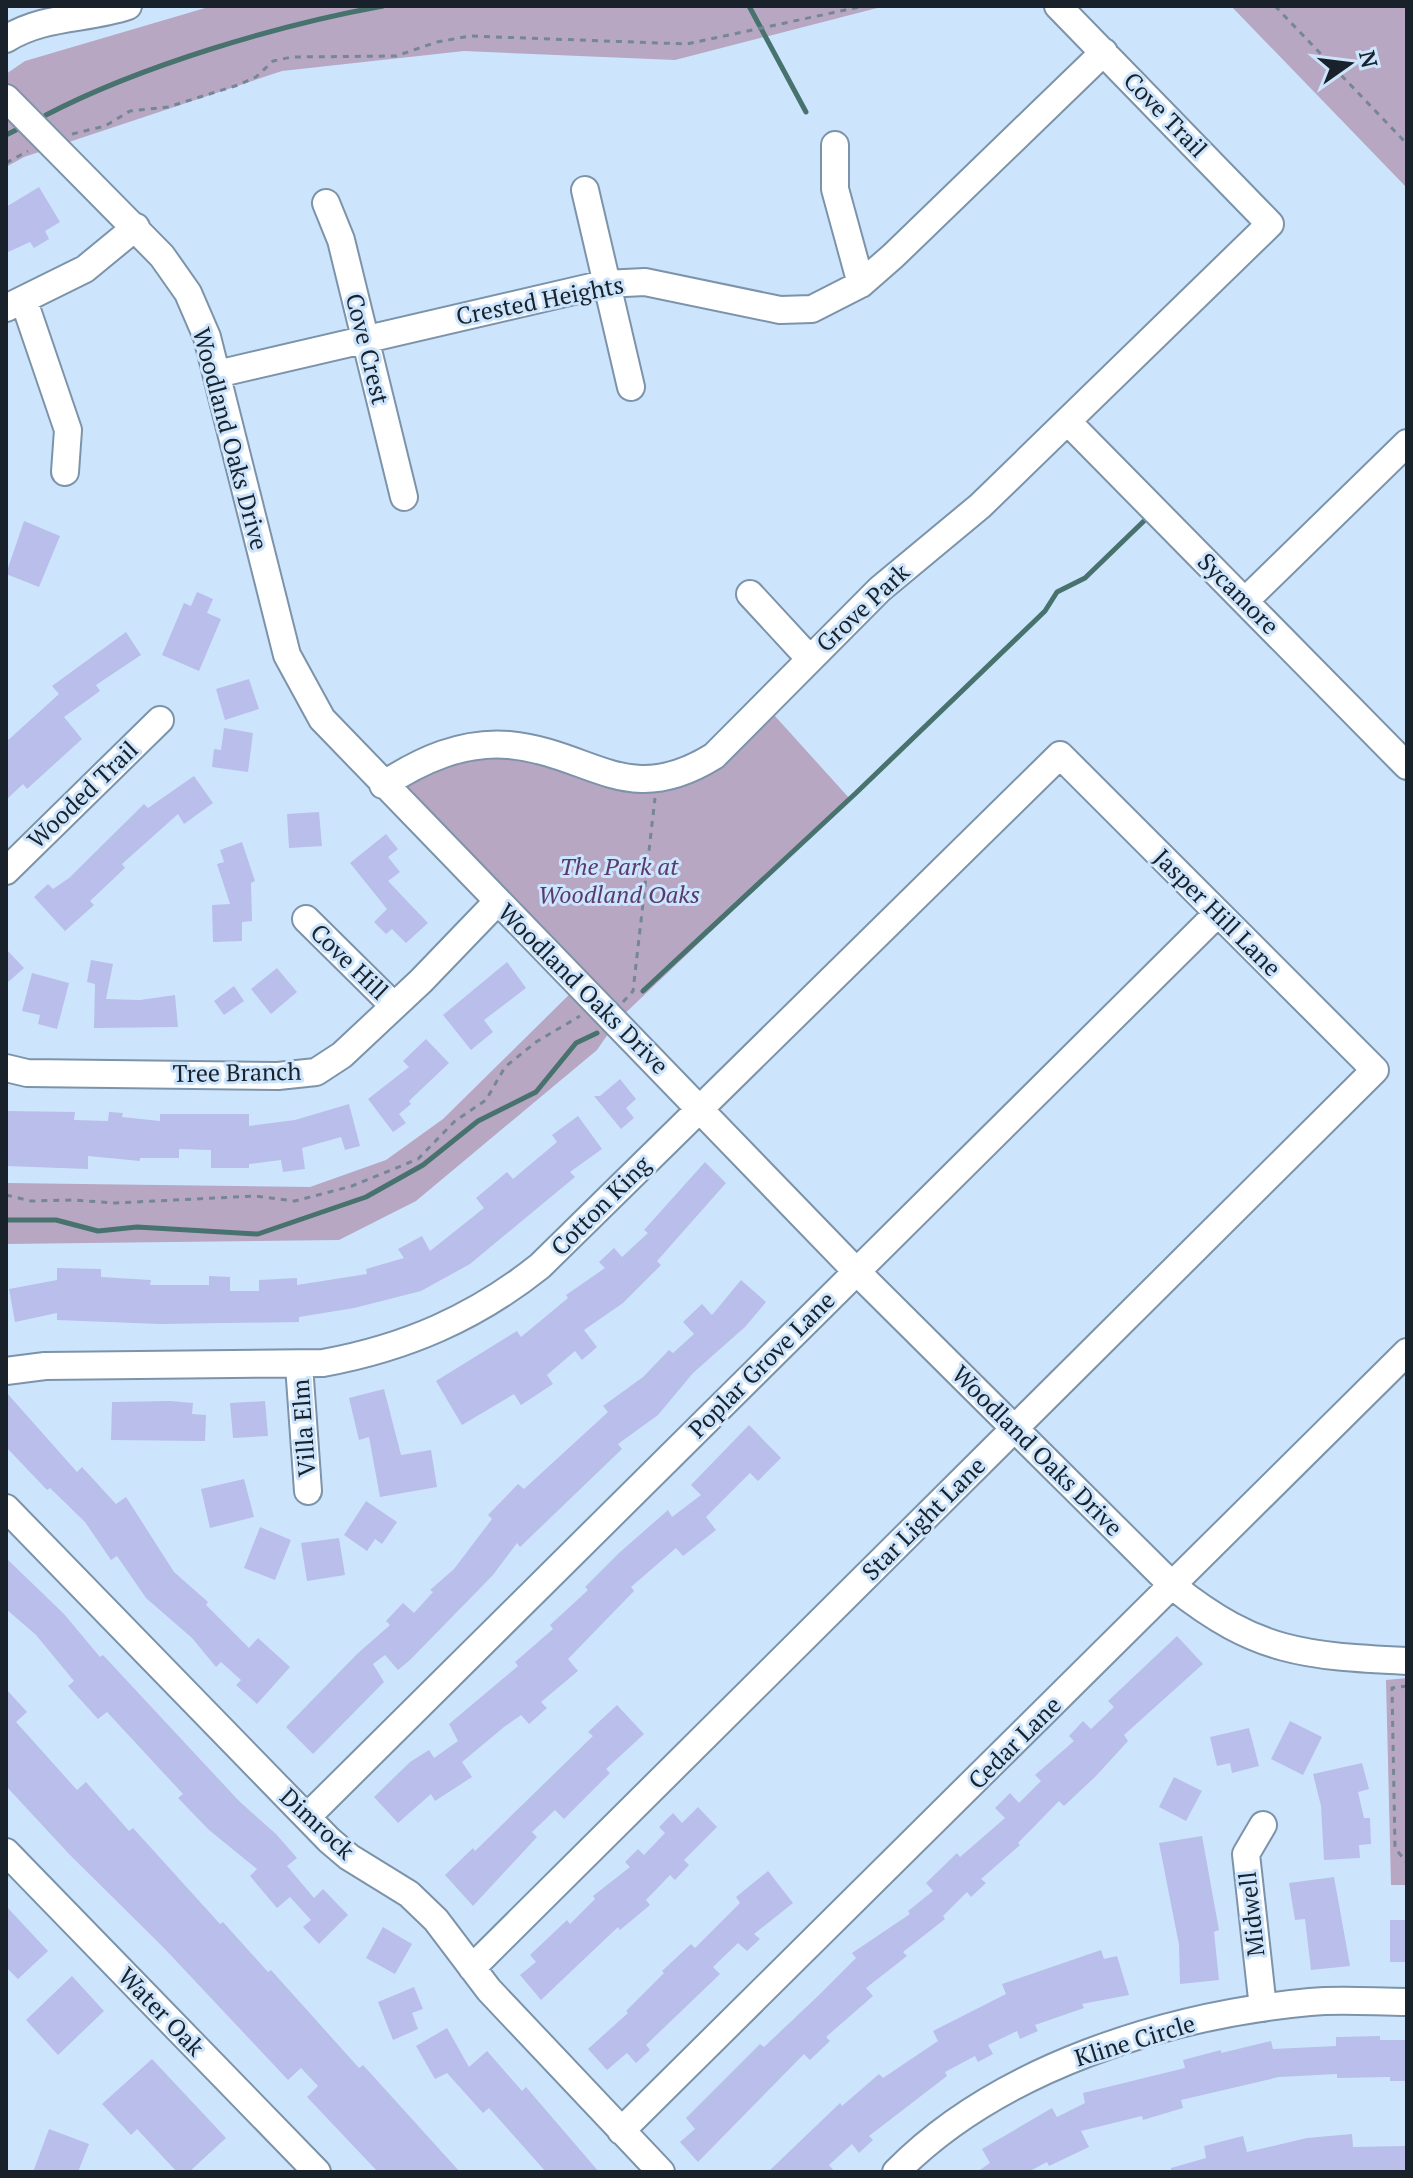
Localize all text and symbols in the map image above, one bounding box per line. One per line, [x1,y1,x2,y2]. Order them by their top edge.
north arrow [1309,24,1389,104]
text: N [1353,47,1385,71]
street label: Cove Trail [1117,65,1214,164]
street label: Crested Heights [453,268,626,332]
street label: Cove Crest [339,290,397,408]
street label: Woodland Oaks Drive [186,324,276,554]
street label: Sycamore [1191,546,1286,641]
street label: Grove Park [809,556,916,659]
street label: Wooded Trail [20,733,144,855]
street label: Jasper Hill Lane [1147,842,1288,983]
park label: The Park at Woodland Oaks [538,850,700,910]
street label: Woodland Oaks Drive [491,896,676,1081]
street label: Cove Hill [304,916,396,1006]
street label: Tree Branch [172,1055,302,1089]
street label: Cotton King [543,1148,657,1262]
street label: Poplar Grove Lane [681,1284,841,1444]
street label: Woodland Oaks Drive [945,1358,1130,1543]
street label: Villa Elm [284,1378,322,1478]
street label: Star Light Lane [855,1450,992,1587]
street label: Cedar Lane [961,1689,1068,1796]
street label: Dimrock [273,1781,362,1866]
street label: Midwell [1231,1870,1271,1958]
street label: Water Oak [112,1960,212,2063]
street label: Kline Circle [1070,2007,1199,2074]

